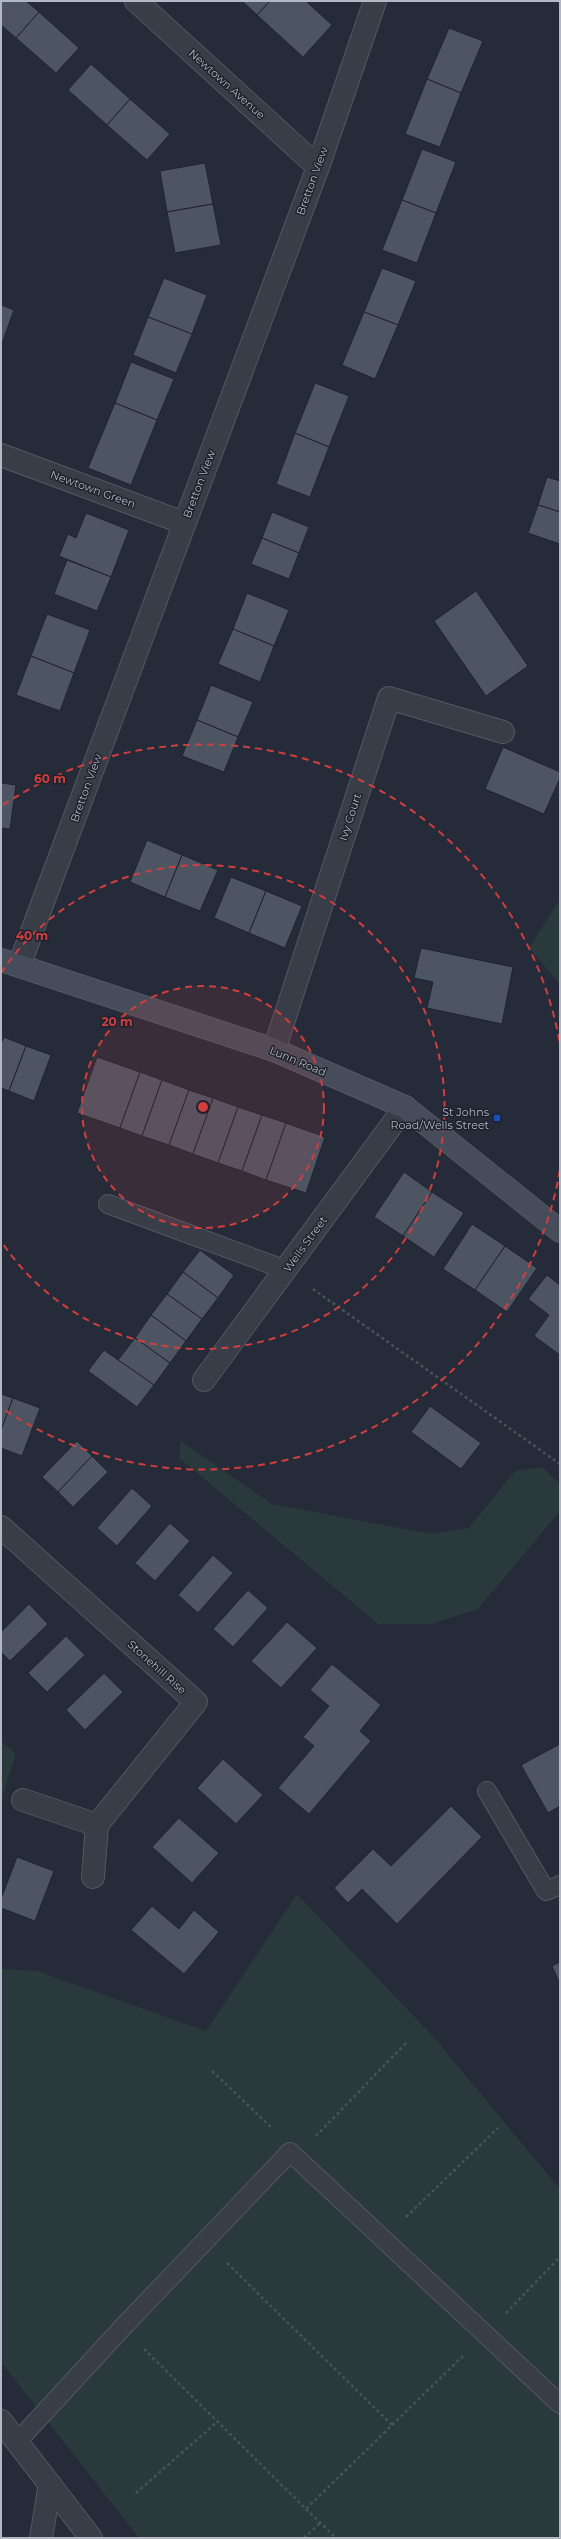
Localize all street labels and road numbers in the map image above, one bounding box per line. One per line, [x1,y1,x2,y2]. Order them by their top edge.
street label: Newtown Avenue [186,46,268,122]
street label: Bretton View [293,145,331,217]
street label: Bretton View [180,448,218,520]
street label: Newtown Green [48,467,138,511]
street label: Bretton View [67,752,105,824]
street label: Ivy Court [336,791,364,842]
street label: Lunn Road [268,1043,328,1079]
street label: Wells Street [280,1213,330,1275]
street label: Stonehill Rise [125,1637,189,1697]

